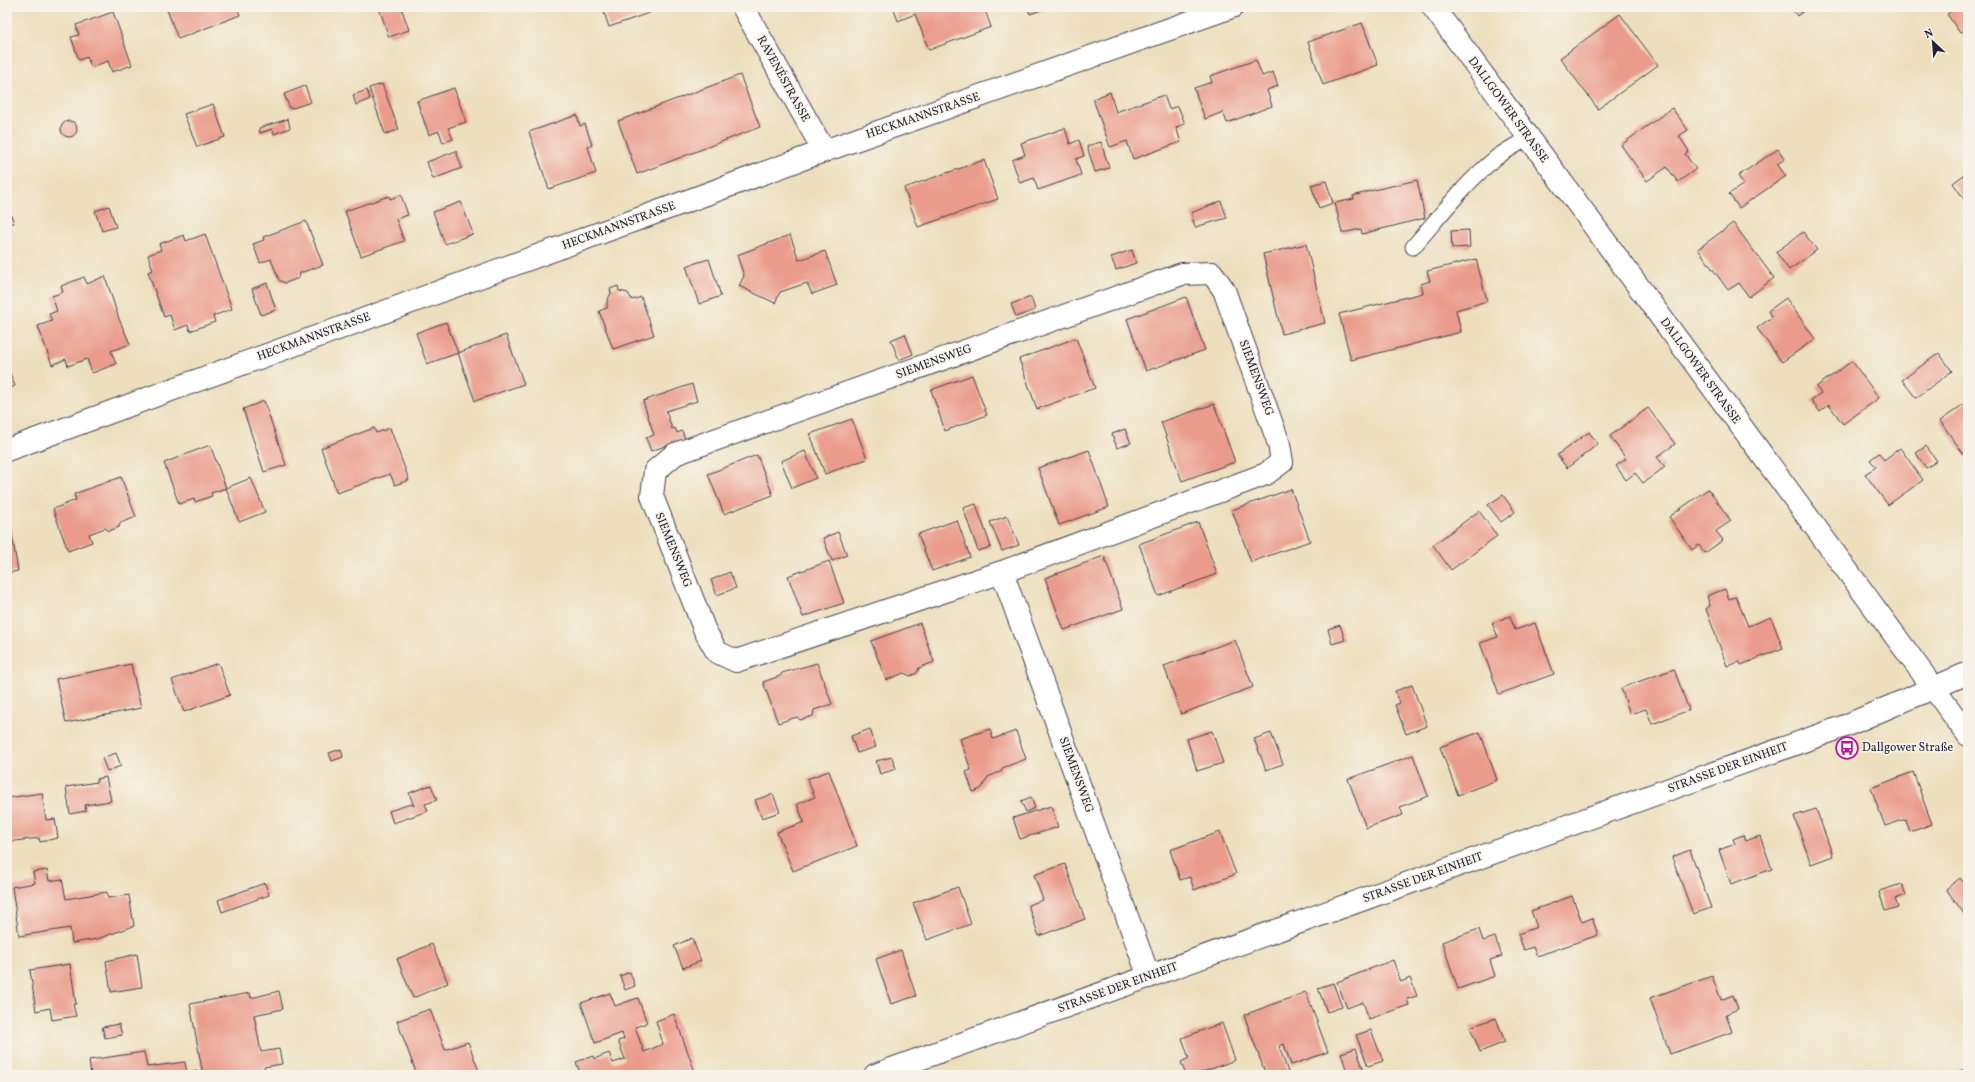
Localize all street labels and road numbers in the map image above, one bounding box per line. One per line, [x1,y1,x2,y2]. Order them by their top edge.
street label: RAVENÉSTRASSE [753,32,814,125]
street label: DALLGOWER STRASSE [1464,54,1552,166]
street label: HECKMANNSTRASSE [864,89,982,143]
street label: HECKMANNSTRASSE [560,198,678,254]
street label: HECKMANNSTRASSE [255,309,373,365]
street label: DALLGOWER STRASSE [1656,315,1744,427]
street label: SIEMENSWEG [1235,338,1277,418]
street label: SIEMENSWEG [894,341,974,383]
street label: SIEMENSWEG [651,510,695,590]
street label: SIEMENSWEG [1055,735,1097,815]
street label: STRASSE DER EINHEIT [1666,739,1790,797]
street label: STRASSE DER EINHEIT [1361,849,1485,907]
street label: STRASSE DER EINHEIT [1056,959,1180,1017]

